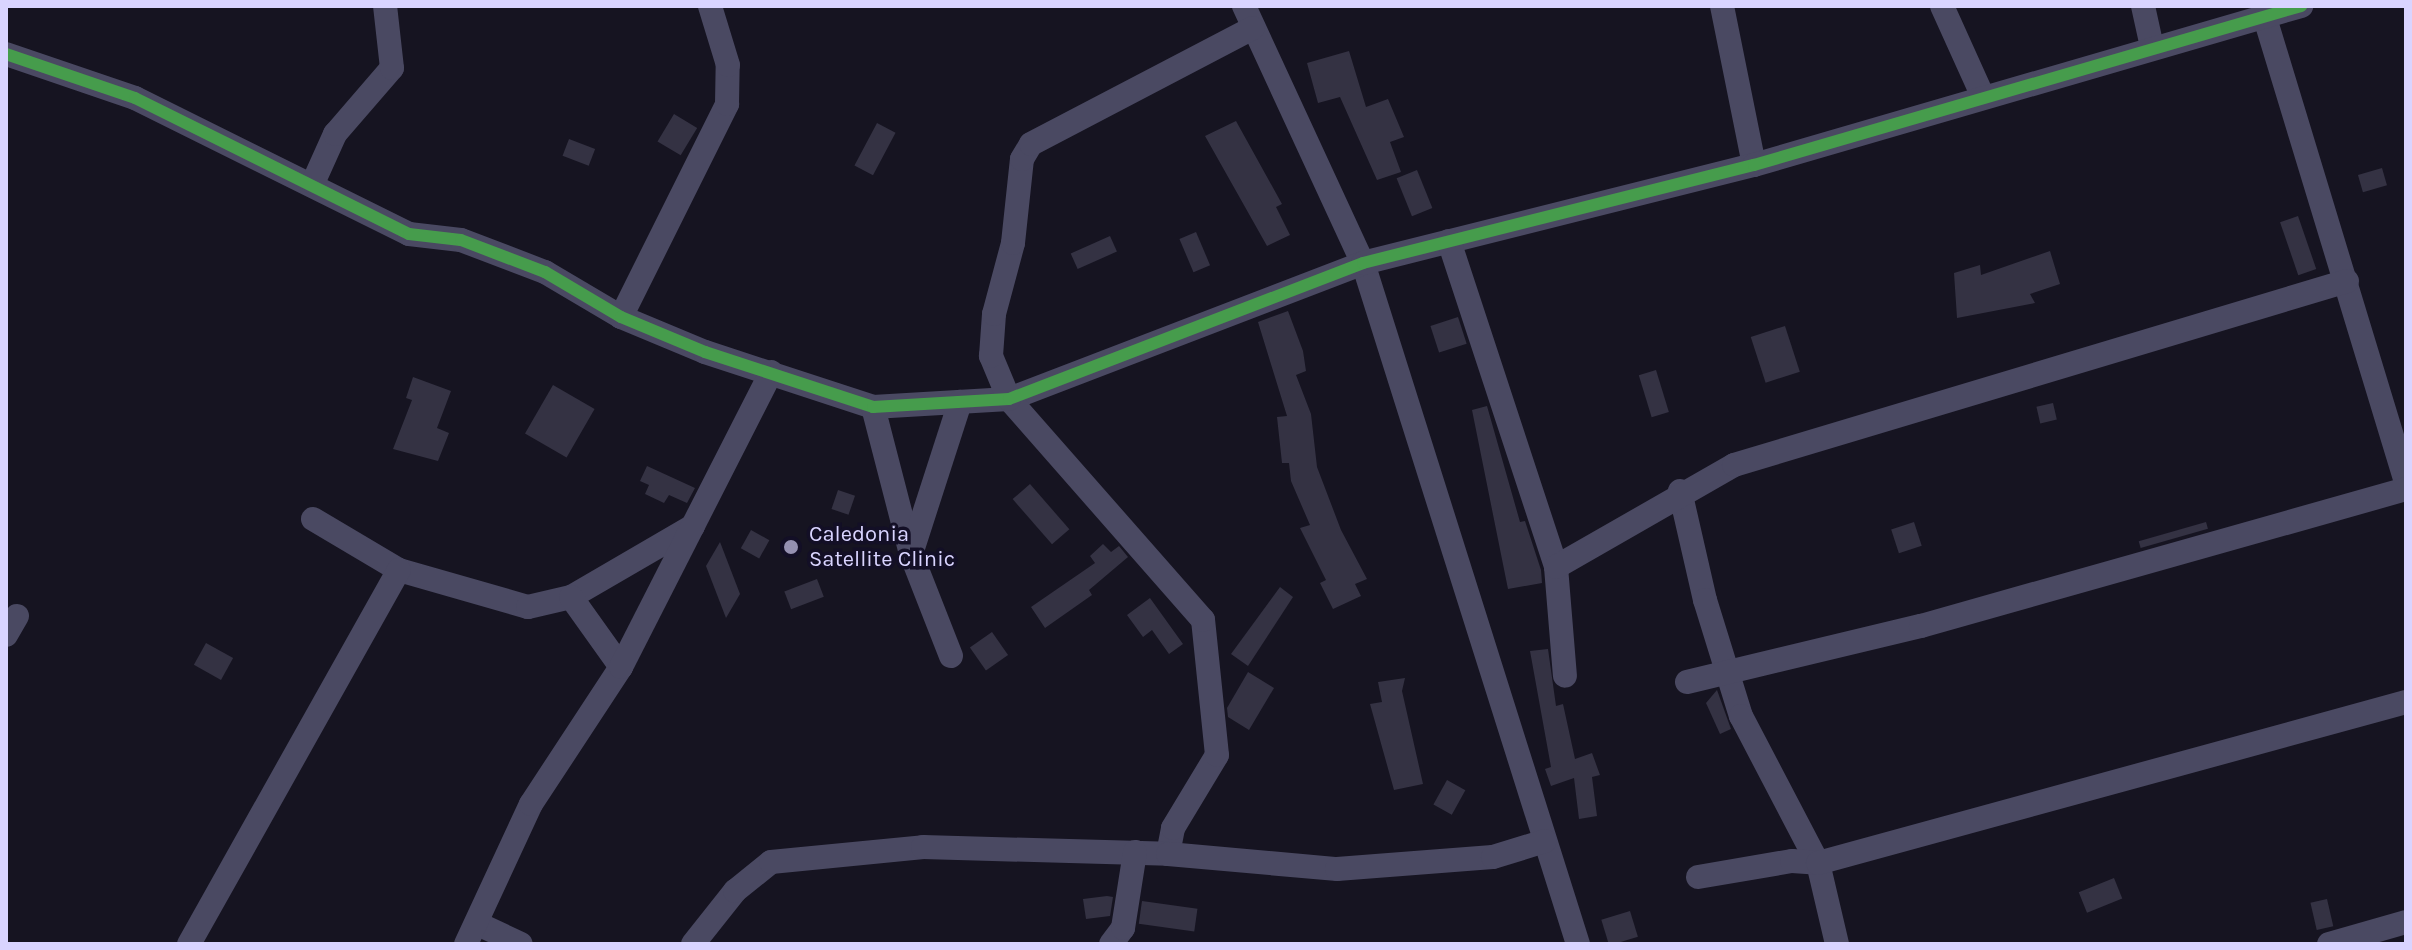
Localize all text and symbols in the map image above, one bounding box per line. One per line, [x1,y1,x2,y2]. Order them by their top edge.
place label: Caledonia Satellite Clinic [809,521,955,572]
marker: Caledonia Satellite Clinic [780,536,802,558]

